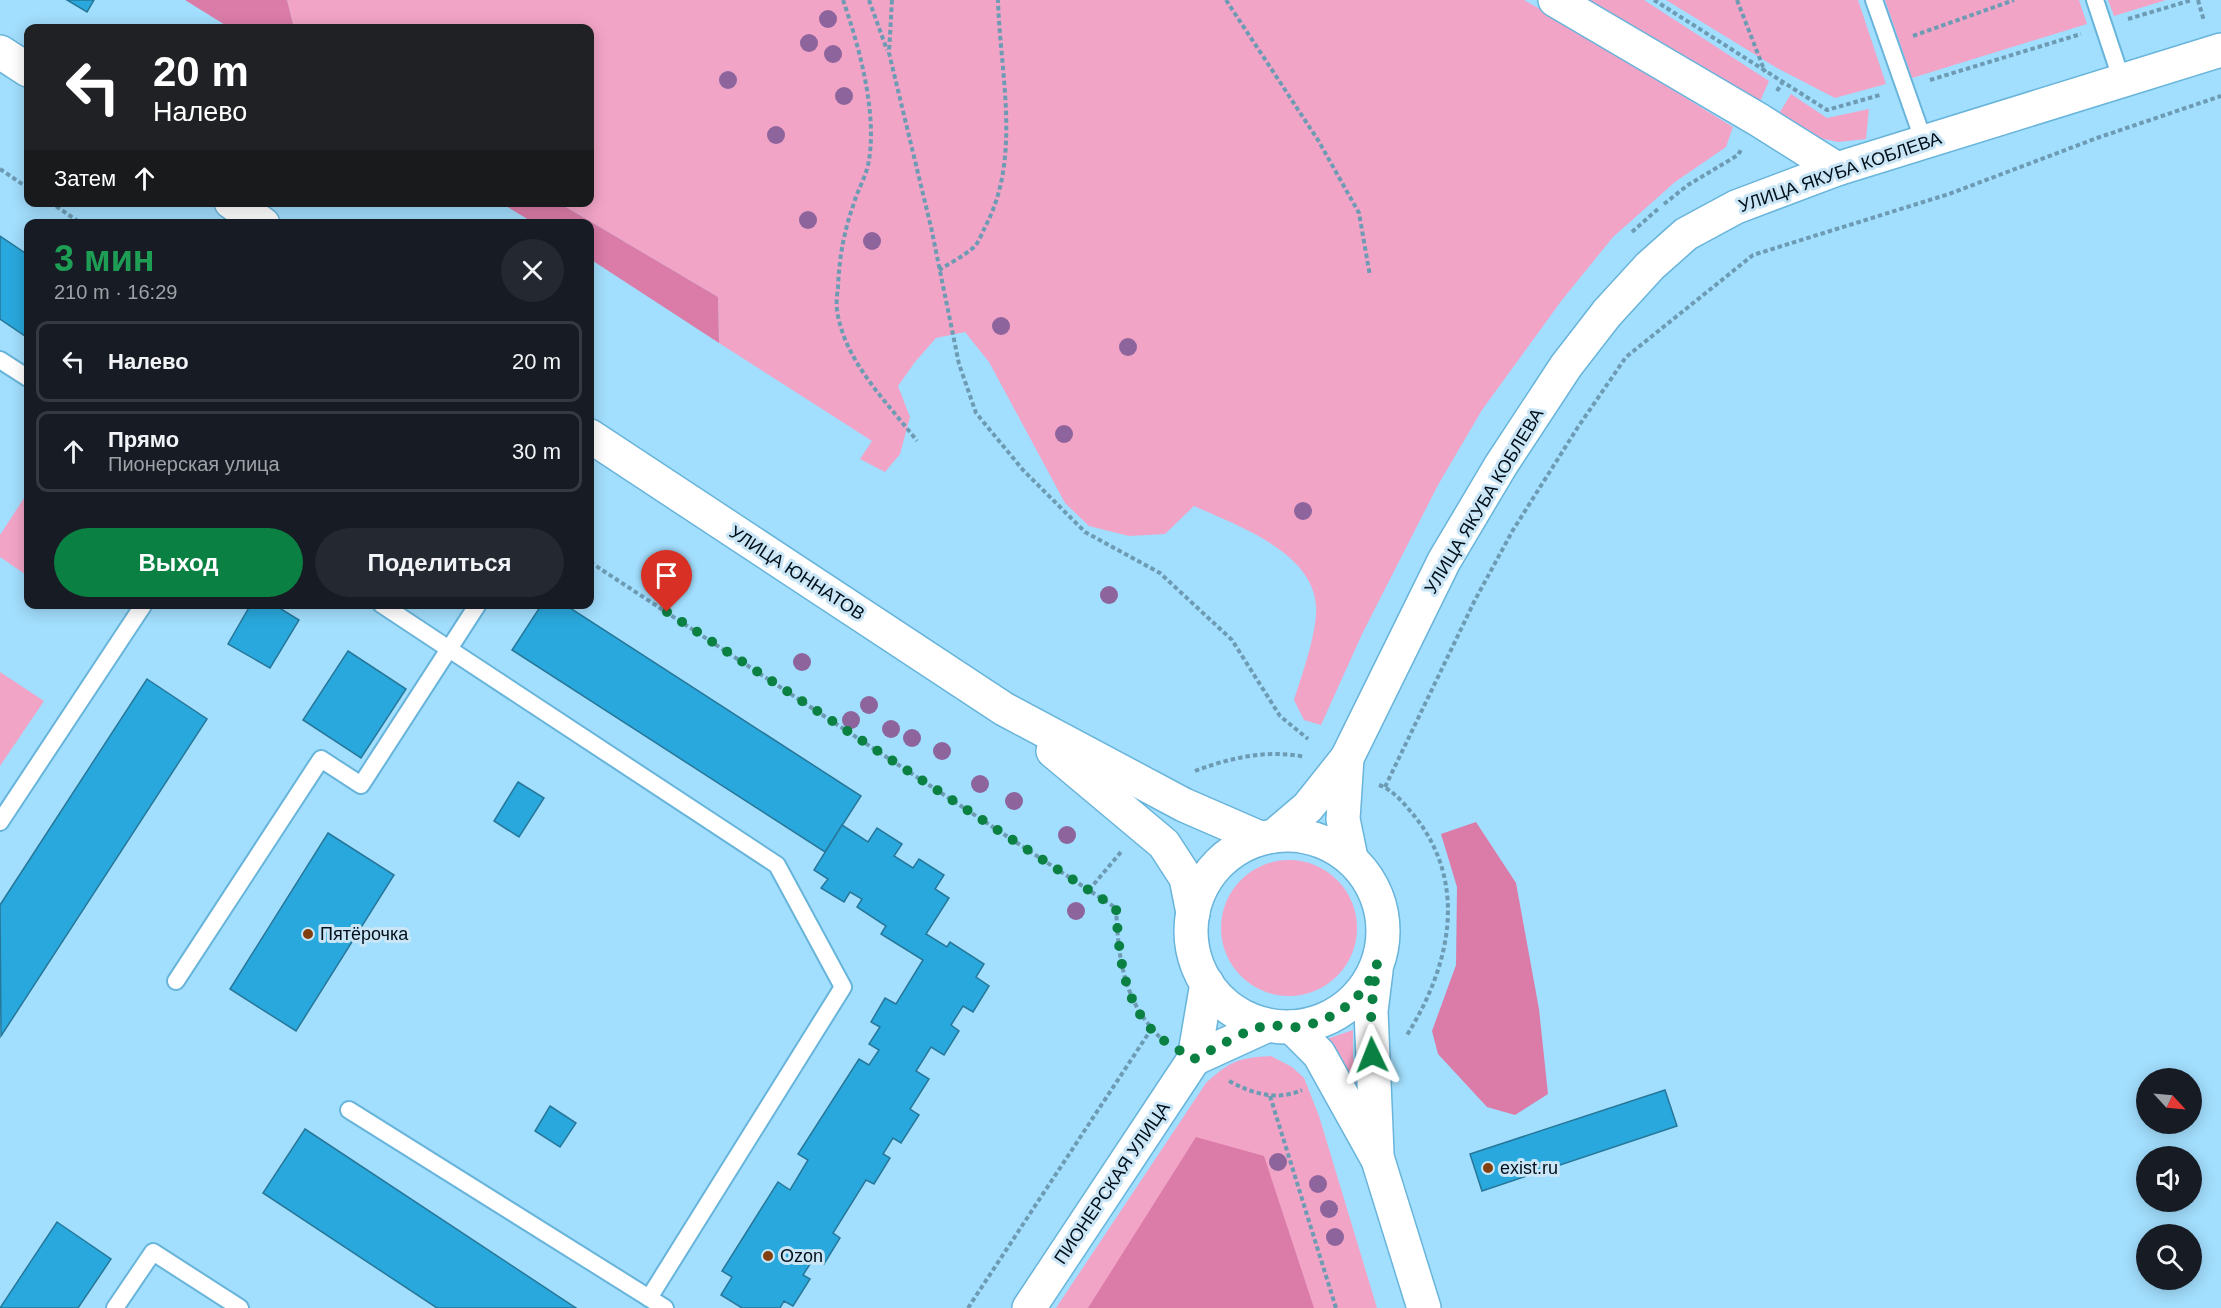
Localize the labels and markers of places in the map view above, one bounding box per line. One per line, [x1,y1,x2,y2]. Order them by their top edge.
pin [641,550,692,612]
place label: Пятёрочка [320,924,409,944]
marker: Пятёрочка [301,927,315,941]
place label: exist.ru [1500,1158,1558,1178]
marker: exist.ru [1481,1161,1495,1175]
place label: Ozon [780,1246,823,1266]
marker: Ozon [761,1249,775,1263]

